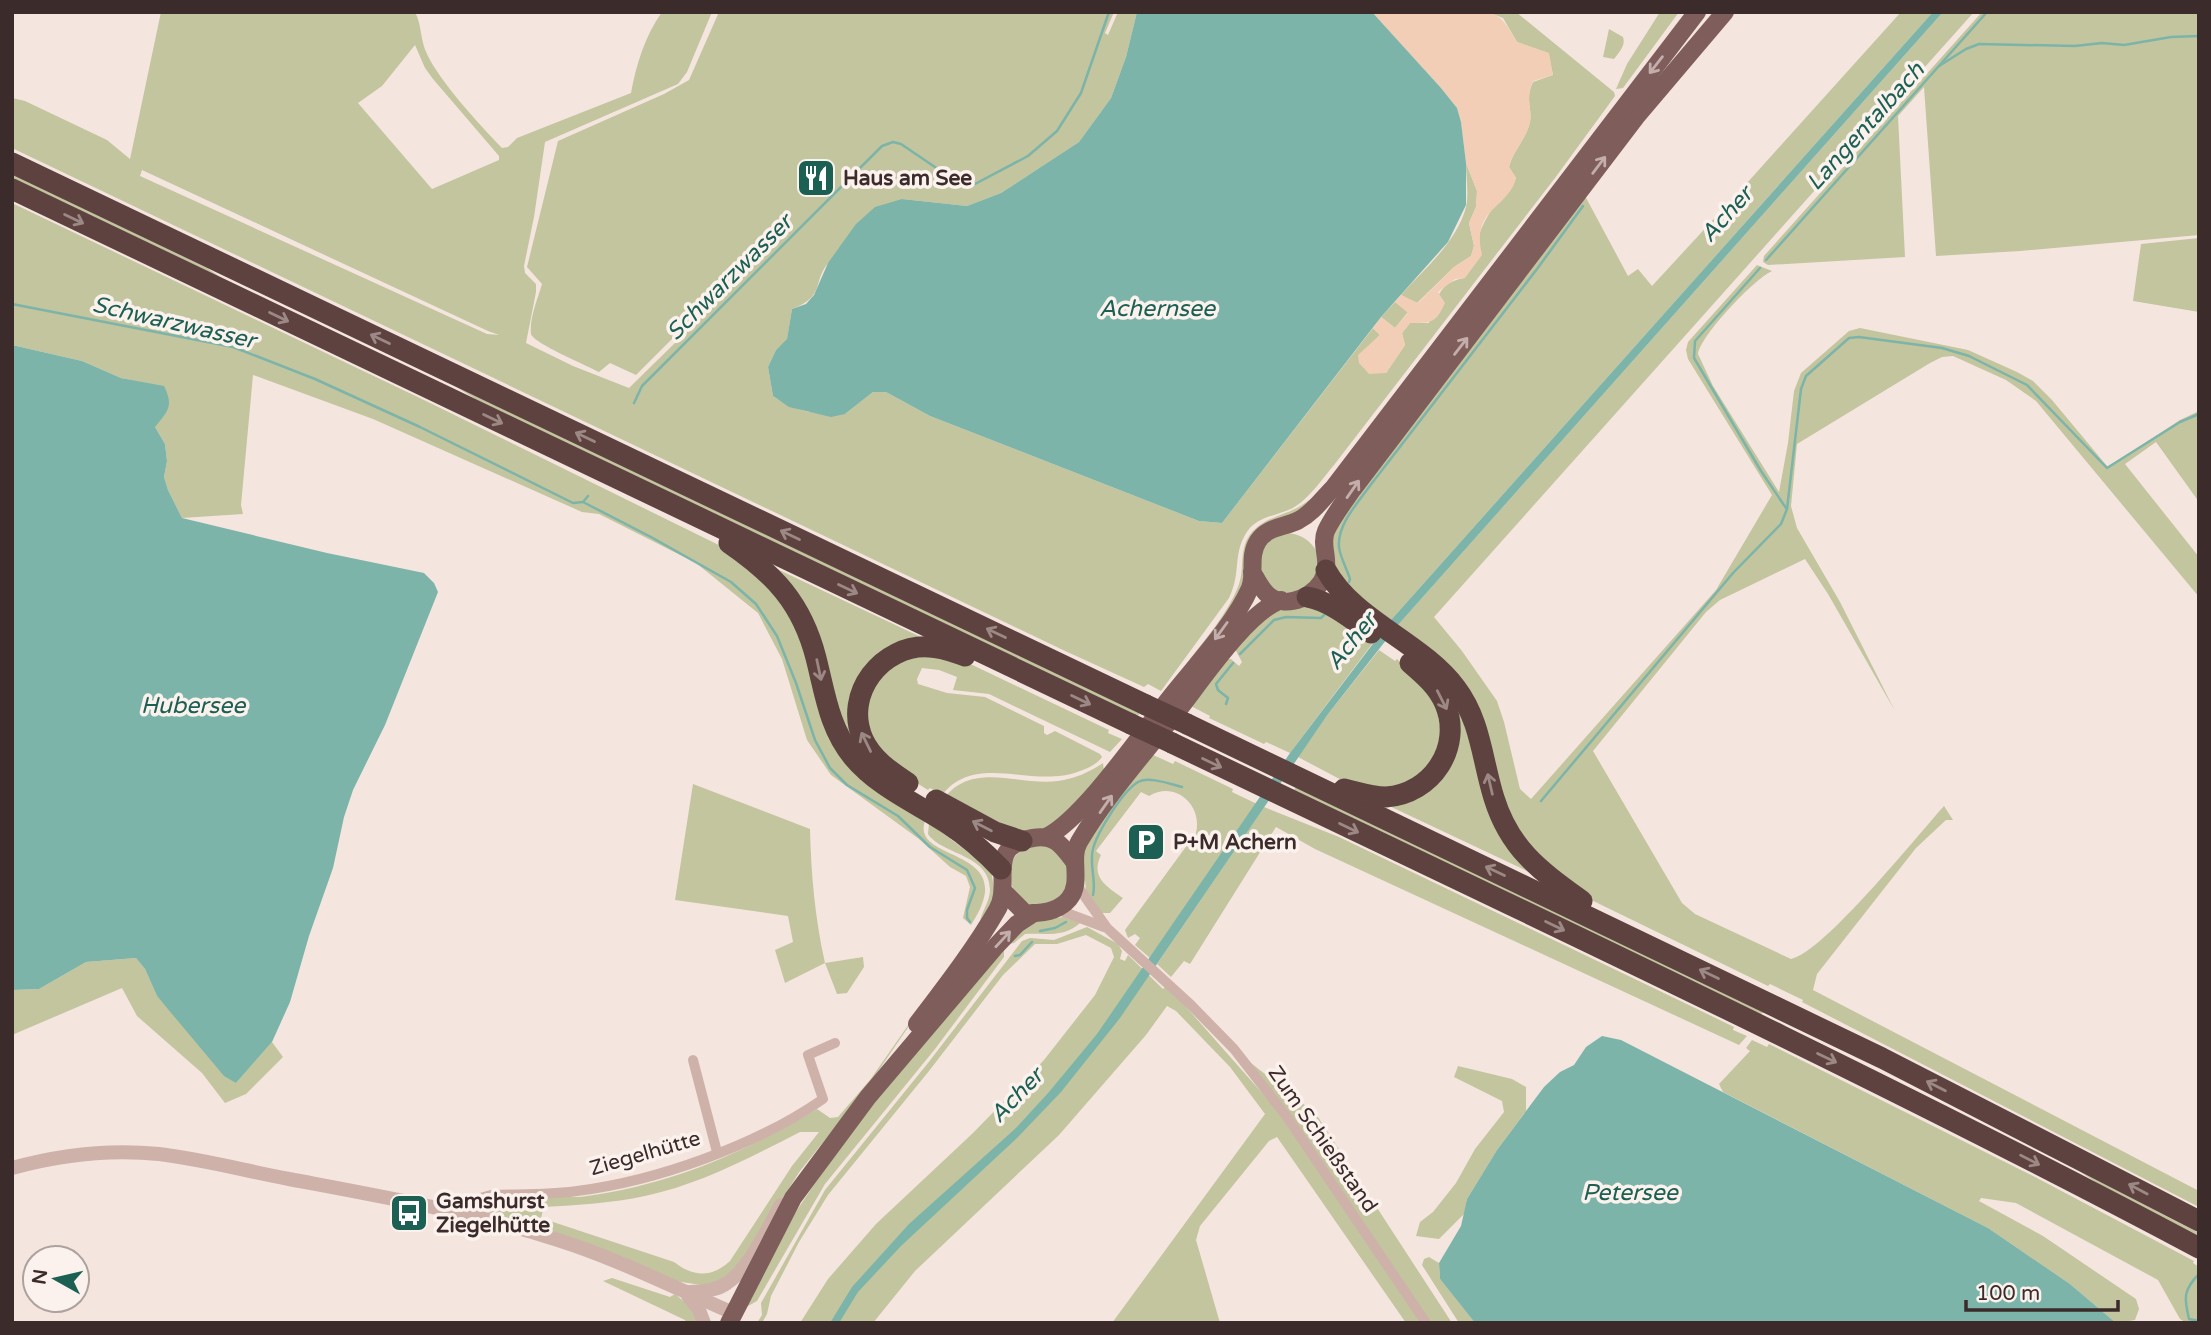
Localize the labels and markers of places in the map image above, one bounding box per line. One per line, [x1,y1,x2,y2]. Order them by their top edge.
restaurant icon: Haus am See [795,157,837,199]
place label: Haus am See [843,166,972,191]
parking icon: P+M Achern [1125,821,1167,863]
place label: P+M Achern [1173,830,1297,855]
place label: Gamshurst Ziegelhütte [436,1189,550,1238]
bus stop icon: Gamshurst Ziegelhütte [388,1192,430,1234]

